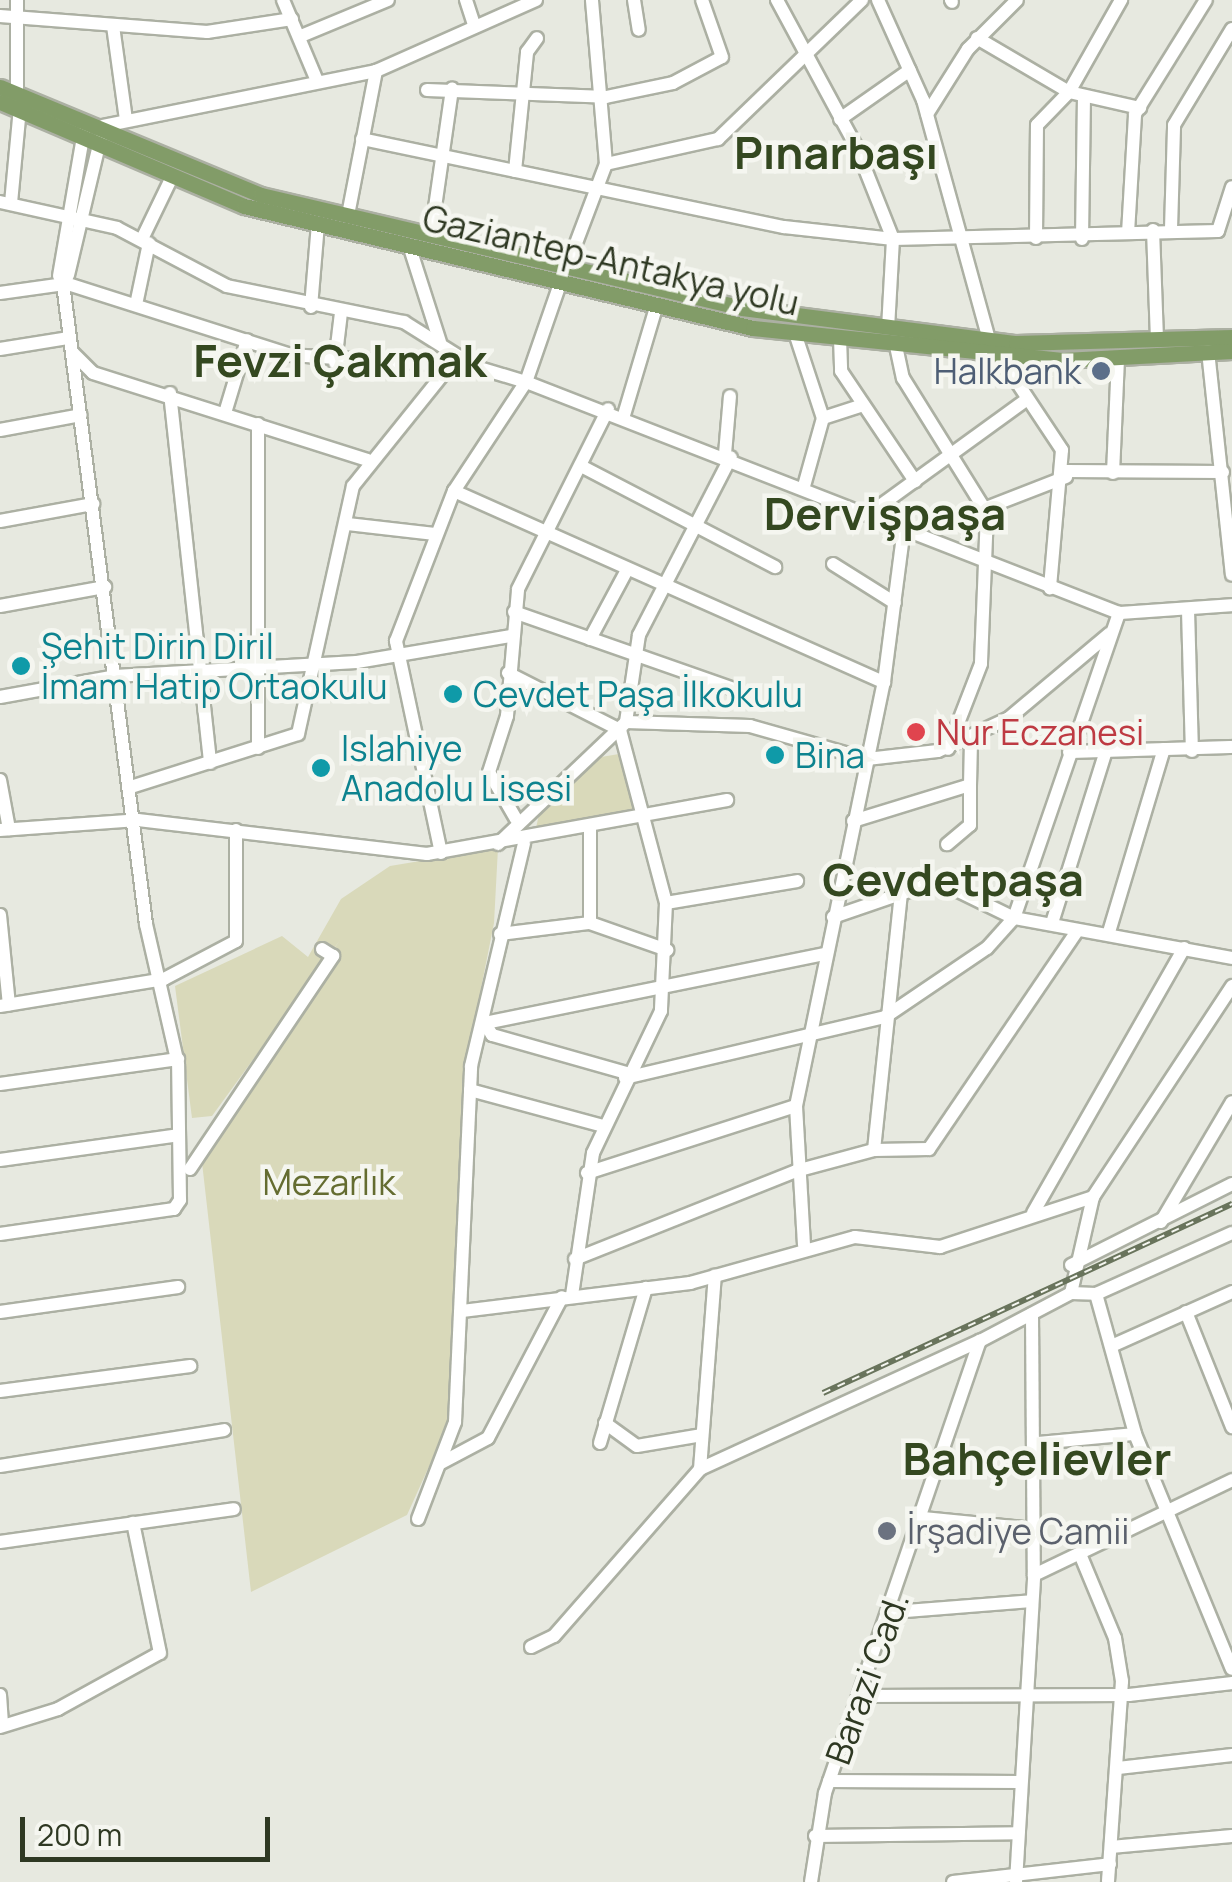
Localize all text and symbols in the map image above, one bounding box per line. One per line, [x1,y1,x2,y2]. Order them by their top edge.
district label: Pınarbaşı [734,126,938,180]
street label: Gaziantep-Antakya yolu [419,196,803,324]
district label: Fevzi Çakmak [193,334,487,388]
place label: Halkbank [934,350,1081,392]
marker: Halkbank [1090,360,1112,382]
district label: Dervişpaşa [764,487,1006,541]
place label: Şehit Dirin Diril İmam Hatip Ortaokulu [41,625,387,707]
marker: Şehit Dirin Diril İmam Hatip Ortaokulu [10,655,32,677]
place label: Cevdet Paşa İlkokulu [473,673,803,715]
marker: Cevdet Paşa İlkokulu [442,683,464,705]
place label: Nur Eczanesi [936,711,1144,753]
marker: Nur Eczanesi [905,721,927,743]
place label: Islahiye Anadolu Lisesi [341,727,572,809]
place label: Bina [795,734,865,776]
marker: Bina [764,744,786,766]
marker: Islahiye Anadolu Lisesi [310,757,332,779]
district label: Cevdetpaşa [822,853,1084,907]
park label: Mezarlık [262,1161,396,1203]
district label: Bahçelievler [903,1432,1171,1486]
place label: İrşadiye Camii [907,1510,1130,1552]
marker: İrşadiye Camii [876,1520,898,1542]
street label: Barazi Cad. [816,1586,918,1770]
scale bar [25,1797,275,1859]
text: 200 m [37,1814,122,1855]

